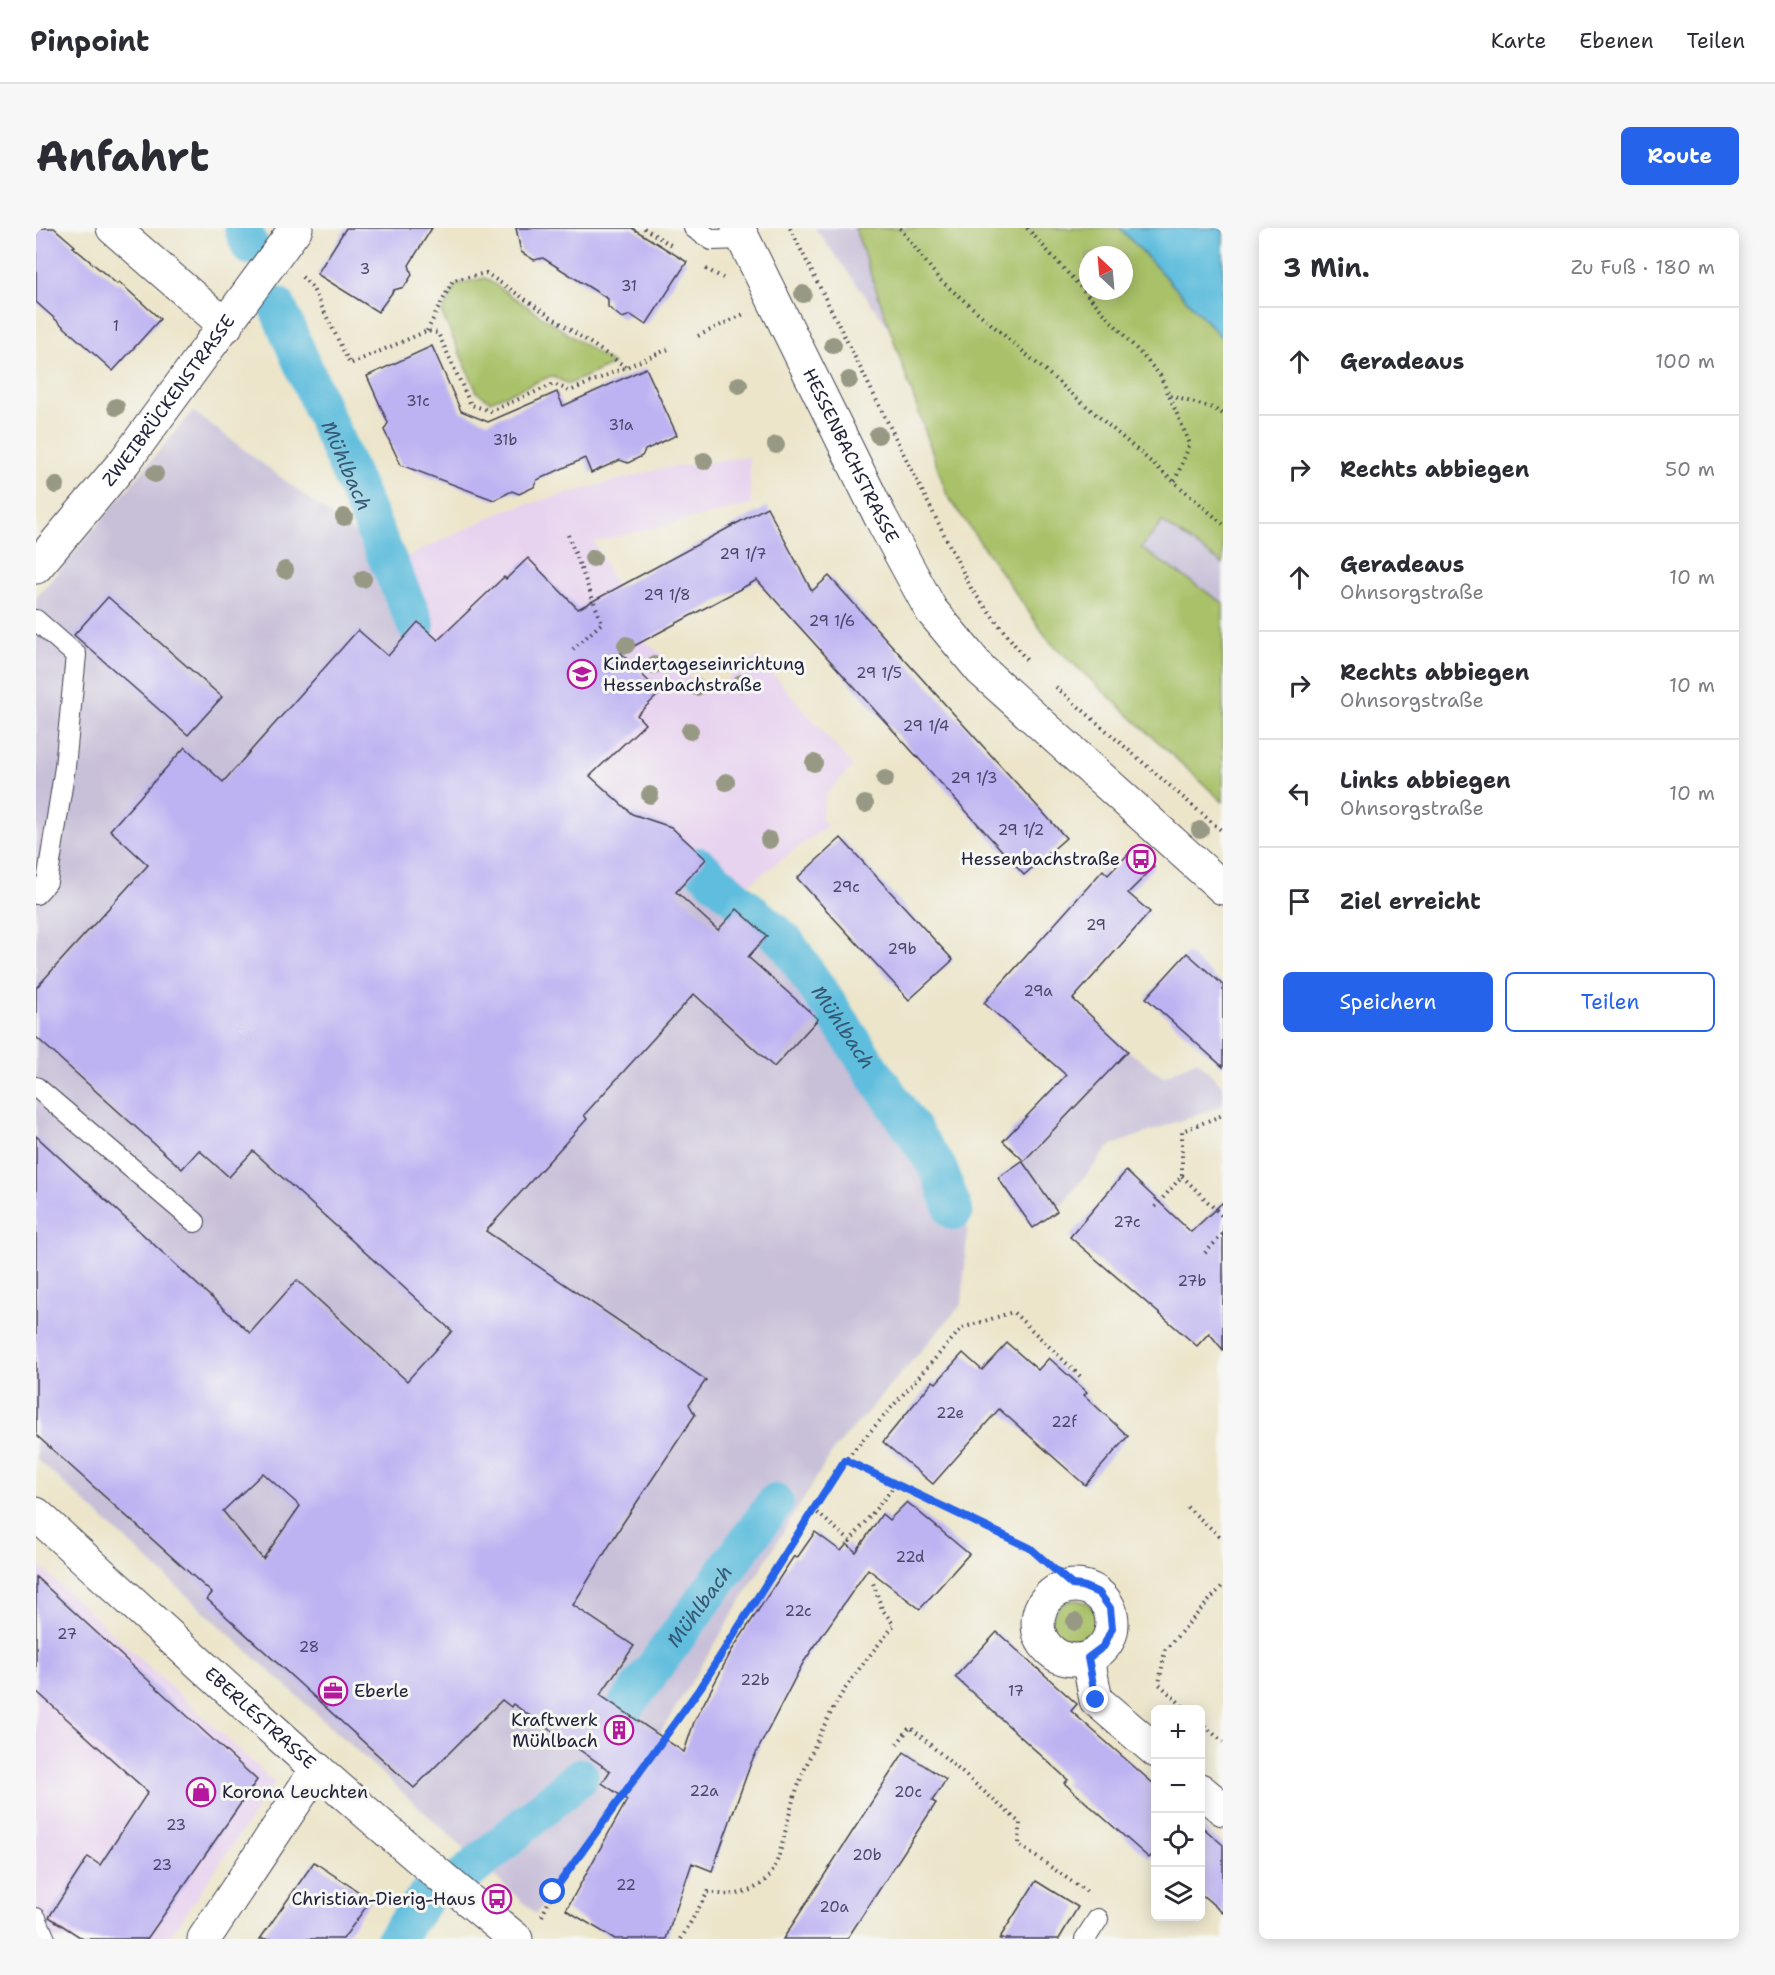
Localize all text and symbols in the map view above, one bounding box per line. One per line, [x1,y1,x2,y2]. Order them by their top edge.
text: Pinpoint [30,22,149,60]
text: Karte [1491,27,1546,55]
text: Ebenen [1579,27,1654,55]
text: Teilen [1687,27,1745,55]
button: Route [1621,127,1739,185]
text: Anfahrt [36,128,209,184]
north arrow [1079,246,1133,300]
text: 3 Min. [1283,250,1370,285]
text: Zu Fuß · 180 m [1571,254,1715,280]
house number: 3 [360,259,370,279]
house number: 31 [621,276,637,296]
street label: ZWEIBRÜCKENSTRASSE [97,310,240,491]
house number: 1 [113,316,119,336]
icon: ahead [1283,345,1316,378]
text: Geradeaus [1340,347,1464,376]
text: 100 m [1655,348,1715,374]
street label: HESSENBACHSTRASSE [797,364,904,547]
house number: 31c [406,391,430,411]
house number: 31a [609,415,634,435]
water label: Mühlbach [315,416,378,515]
house number: 31b [493,430,517,450]
icon: right [1283,453,1316,486]
text: Rechts abbiegen [1340,455,1529,484]
text: 50 m [1665,456,1715,482]
house number: 29 1/7 [719,544,767,564]
text: Geradeaus [1340,550,1464,579]
icon: ahead [1283,561,1316,594]
text: 10 m [1669,564,1715,590]
text: Ohnsorgstraße [1340,579,1484,605]
house number: 29 1/8 [643,585,691,605]
house number: 29 1/6 [809,611,855,631]
place label: Kindertageseinrichtung Hessenbachstraße [603,652,805,697]
school or university icon: Kindertageseinrichtung Hessenbachstraße [566,658,598,690]
text: Rechts abbiegen [1340,658,1529,687]
house number: 29 1/5 [856,663,902,683]
icon: right [1283,669,1316,702]
text: 10 m [1669,672,1715,698]
text: Ohnsorgstraße [1340,687,1484,713]
house number: 29 1/4 [903,716,949,736]
text: Links abbiegen [1340,766,1511,795]
house number: 29 1/3 [951,768,997,788]
icon: left [1283,777,1316,810]
text: 10 m [1669,780,1715,806]
text: Ohnsorgstraße [1340,795,1484,821]
house number: 29 1/2 [998,820,1044,840]
bus stop icon: Hessenbachstraße [1125,843,1157,875]
place label: Hessenbachstraße [961,847,1120,871]
house number: 29c [832,877,860,897]
icon: arrive [1283,885,1316,918]
text: Ziel erreicht [1340,887,1481,916]
house number: 29 [1086,915,1106,935]
house number: 29b [887,939,917,959]
button: Speichern [1283,972,1493,1032]
button: Teilen [1505,972,1715,1032]
water label: Mühlbach [806,980,881,1074]
house number: 29a [1023,981,1053,1001]
house number: 27c [1114,1212,1140,1232]
house number: 27b [1178,1271,1206,1291]
house number: 22e [936,1403,964,1423]
house number: 22f [1051,1412,1077,1432]
house number: 22d [895,1547,925,1567]
water label: Mühlbach [661,1560,738,1652]
house number: 22c [784,1601,812,1621]
house number: 27 [57,1624,77,1644]
house number: 28 [299,1637,319,1657]
street label: EBERLESTRASSE [199,1662,321,1774]
house number: 22b [740,1670,770,1690]
office icon: Eberle [317,1675,349,1707]
place label: Eberle [354,1679,409,1703]
house number: 17 [1008,1681,1024,1701]
route end [1082,1686,1108,1712]
map controls [1151,1705,1205,1921]
button: + [1151,1705,1205,1759]
place label: Kraftwerk Mühlbach [511,1708,598,1753]
building icon: Kraftwerk Mühlbach [603,1714,635,1746]
button: − [1151,1759,1205,1813]
shop icon: Korona Leuchten [185,1776,217,1808]
place label: Korona Leuchten [222,1780,368,1804]
house number: 22a [689,1781,719,1801]
house number: 20c [894,1782,922,1802]
button: locate [1151,1813,1205,1867]
house number: 23 [166,1815,186,1835]
house number: 20b [852,1845,882,1865]
house number: 23 [152,1855,172,1875]
button: layers [1151,1867,1205,1921]
house number: 22 [616,1875,636,1895]
route start [539,1878,565,1904]
bus stop icon: Christian-Dierig-Haus [481,1883,513,1915]
place label: Christian-Dierig-Haus [291,1887,476,1911]
house number: 20a [819,1897,849,1917]

